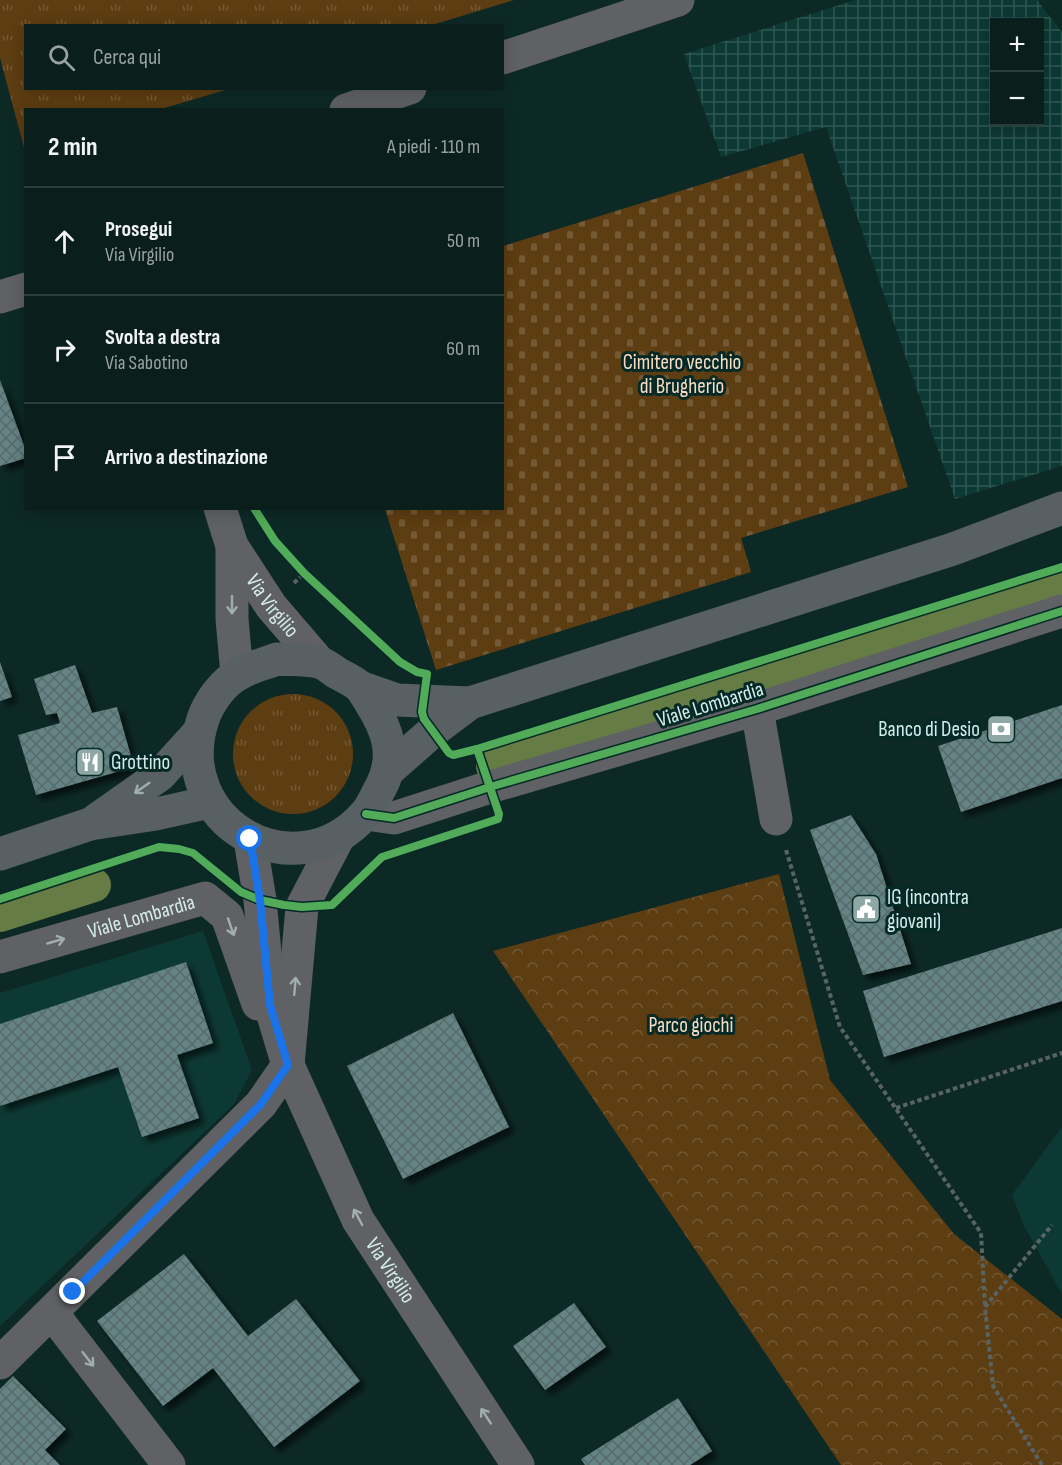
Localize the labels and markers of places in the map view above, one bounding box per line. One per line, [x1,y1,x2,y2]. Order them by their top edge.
bank icon: Banco di Desio [985,713,1017,745]
place label: Banco di Desio [878,717,980,742]
restaurant icon: Grottino [74,746,106,778]
place label: Grottino [111,750,170,775]
place label: IG (incontra giovani) [887,885,969,934]
public building icon: IG (incontra giovani) [850,893,882,925]

